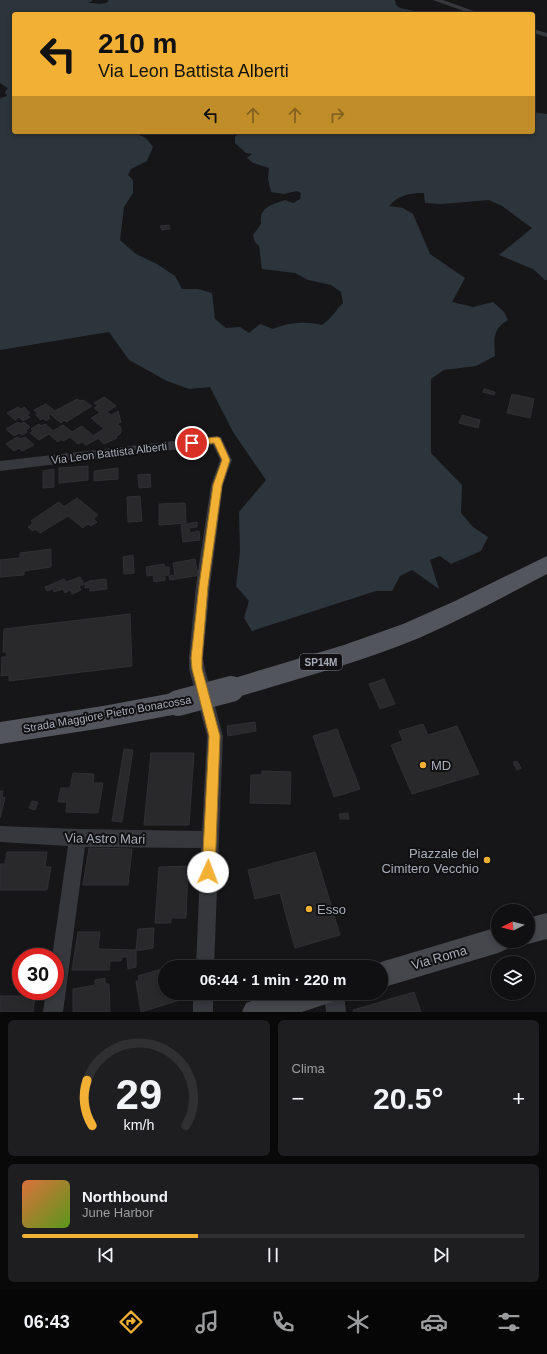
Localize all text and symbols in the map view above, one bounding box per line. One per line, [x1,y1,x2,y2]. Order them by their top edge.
icon: left [32,28,84,80]
text: 210 m [98,28,177,59]
text: Via Leon Battista Alberti [98,61,289,81]
icon: left [200,104,222,126]
icon: ahead [242,104,264,126]
icon: ahead [284,104,306,126]
icon: right [326,104,348,126]
pin [175,426,209,460]
icon: arrive [181,432,203,454]
street label: Via Leon Battista Alberti [50,440,168,466]
road number: SP14M [300,654,342,670]
street label: Strada Maggiore Pietro Bonacossa [22,693,193,735]
place label: MD [431,758,451,773]
marker: MD [418,760,428,770]
street label: Via Astro Mari [65,830,146,847]
place label: Piazzale del Cimitero Vecchio [381,846,479,876]
position arrow [187,851,229,893]
marker: Piazzale del Cimitero Vecchio [482,855,492,865]
place label: Esso [317,902,346,917]
marker: Esso [304,904,314,914]
north arrow [491,904,535,948]
map controls [491,904,535,1000]
street label: Via Roma [410,942,469,973]
speed limit sign: 30 [12,948,64,1000]
button: layers [491,956,535,1000]
text: 06:44 · 1 min · 220 m [200,971,346,988]
text: Clima [292,1061,325,1076]
text: 29 [116,1071,162,1118]
text: 20.5° [373,1082,443,1115]
text: − [292,1086,304,1111]
text: + [512,1086,525,1111]
text: km/h [123,1117,154,1133]
text: Northbound [82,1188,168,1205]
text: June Harbor [82,1205,154,1220]
icon: previous [95,1244,117,1266]
icon: pause [262,1244,284,1266]
icon: next [430,1244,452,1266]
icon: directions [117,1308,145,1336]
icon: music [193,1308,221,1336]
icon: phone [269,1308,297,1336]
icon: climate [344,1308,372,1336]
icon: car [420,1308,448,1336]
icon: filters [495,1308,523,1336]
text: 06:43 [24,1312,70,1332]

